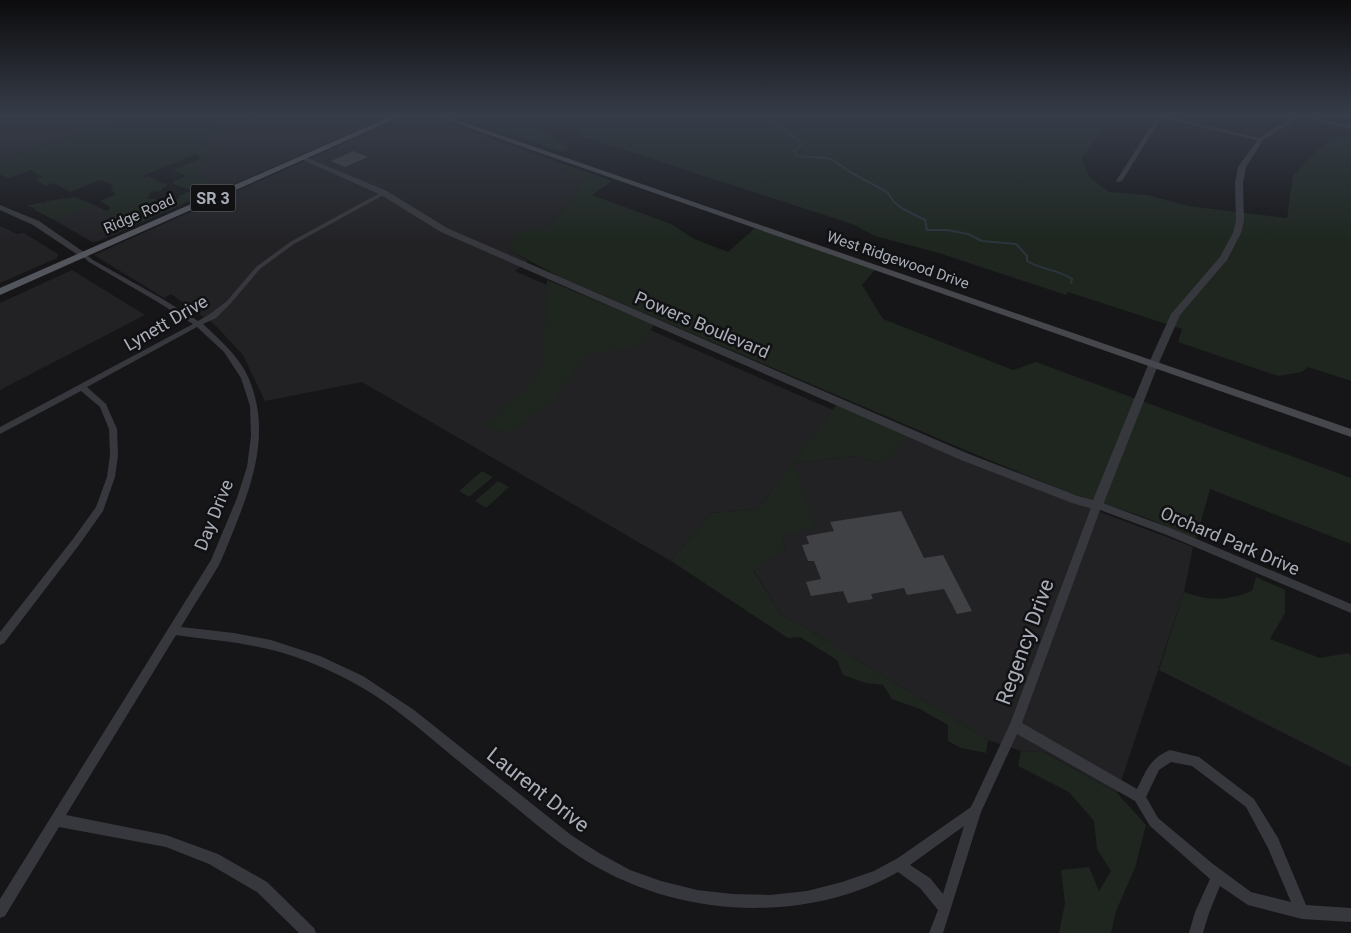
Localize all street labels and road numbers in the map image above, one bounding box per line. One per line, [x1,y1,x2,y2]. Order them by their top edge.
road number: SR 3 [190,184,236,212]
street label: Ridge Road [101,190,177,238]
street label: West Ridgewood Drive [824,227,972,293]
street label: Powers Boulevard [632,287,773,362]
street label: Lynett Drive [120,290,211,355]
street label: Day Drive [190,476,237,553]
street label: Orchard Park Drive [1157,502,1303,579]
street label: Regency Drive [991,576,1059,708]
street label: Laurent Drive [482,743,594,837]

